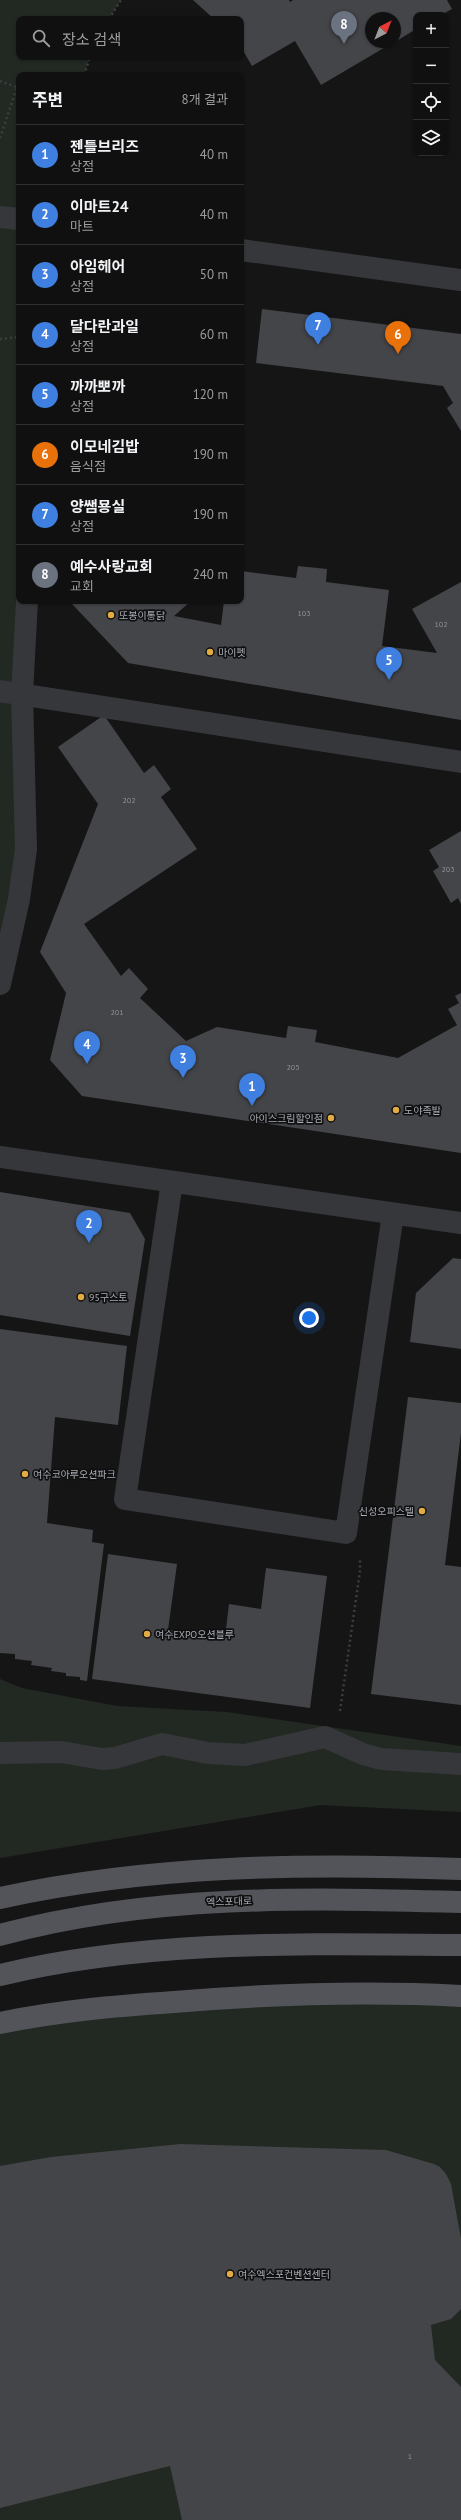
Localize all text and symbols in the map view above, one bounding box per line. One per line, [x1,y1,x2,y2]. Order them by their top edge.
pin: 8 [331,11,357,44]
north arrow [365,12,401,48]
map controls [413,12,449,156]
button: + [413,12,449,48]
search box [16,16,244,60]
icon: search [30,27,52,49]
text: 장소 검색 [62,30,121,49]
button: − [413,48,449,84]
button: locate [413,84,449,120]
text: 주변 [32,89,63,111]
text: 8개 결과 [182,91,228,108]
button: layers [413,120,449,156]
text: 젠틀브리즈 [70,137,139,156]
text: 1 [41,146,49,163]
text: 40 m [200,146,228,163]
text: 상점 [70,158,94,175]
text: 이마트24 [70,197,128,216]
text: 2 [41,206,49,223]
text: 40 m [200,206,228,223]
text: 마트 [70,218,94,235]
text: 아임헤어 [70,257,125,276]
text: 3 [41,266,49,283]
text: 50 m [200,266,228,283]
text: 상점 [70,278,94,295]
pin: 7 [305,312,331,345]
text: 달다란과일 [70,317,139,336]
pin: 6 [385,321,411,354]
text: 4 [41,326,49,343]
text: 60 m [200,326,228,343]
text: 상점 [70,338,94,355]
text: 까까뽀까 [70,377,125,396]
text: 5 [41,386,49,403]
text: 120 m [193,386,228,403]
text: 상점 [70,398,94,415]
text: 이모네김밥 [70,437,139,456]
text: 6 [41,446,49,463]
text: 190 m [193,446,228,463]
text: 음식점 [70,458,106,475]
text: 양쌤묭실 [70,497,125,516]
text: 7 [41,506,49,523]
text: 190 m [193,506,228,523]
text: 상점 [70,518,94,535]
text: 예수사랑교회 [70,557,153,576]
text: 8 [41,566,49,583]
text: 240 m [193,566,228,583]
text: 교회 [70,578,94,595]
house number: 103 [297,608,311,618]
place label: 또봉이통닭 [119,609,166,622]
marker: 또봉이통닭 [106,610,116,620]
house number: 102 [434,619,448,629]
place label: 마이펫 [218,646,246,659]
marker: 마이펫 [205,647,215,657]
pin: 5 [376,647,402,680]
house number: 202 [122,795,136,805]
house number: 203 [441,864,455,874]
house number: 201 [110,1007,124,1017]
pin: 4 [74,1031,100,1064]
pin: 3 [170,1045,196,1078]
house number: 205 [286,1062,300,1072]
pin: 1 [239,1073,265,1106]
place label: 도야족발 [404,1104,441,1117]
marker: 도야족발 [391,1105,401,1115]
place label: 아이스크림할인점 [249,1112,323,1125]
marker: 아이스크림할인점 [326,1113,336,1123]
pin: 2 [76,1210,102,1243]
place label: 95구스토 [89,1291,128,1304]
marker: 95구스토 [76,1292,86,1302]
your location [299,1308,319,1328]
place label: 여수코아루오션파크 [33,1468,116,1481]
marker: 여수코아루오션파크 [20,1469,30,1479]
place label: 신성오피스텔 [359,1505,414,1518]
marker: 신성오피스텔 [417,1506,427,1516]
place label: 여수EXPO오션블루 [155,1628,234,1641]
marker: 여수EXPO오션블루 [142,1629,152,1639]
street label: 엑스포대로 [206,1894,252,1909]
place label: 여수엑스포컨벤션센터 [238,2268,330,2281]
marker: 여수엑스포컨벤션센터 [225,2269,235,2279]
house number: 1 [408,2451,412,2461]

